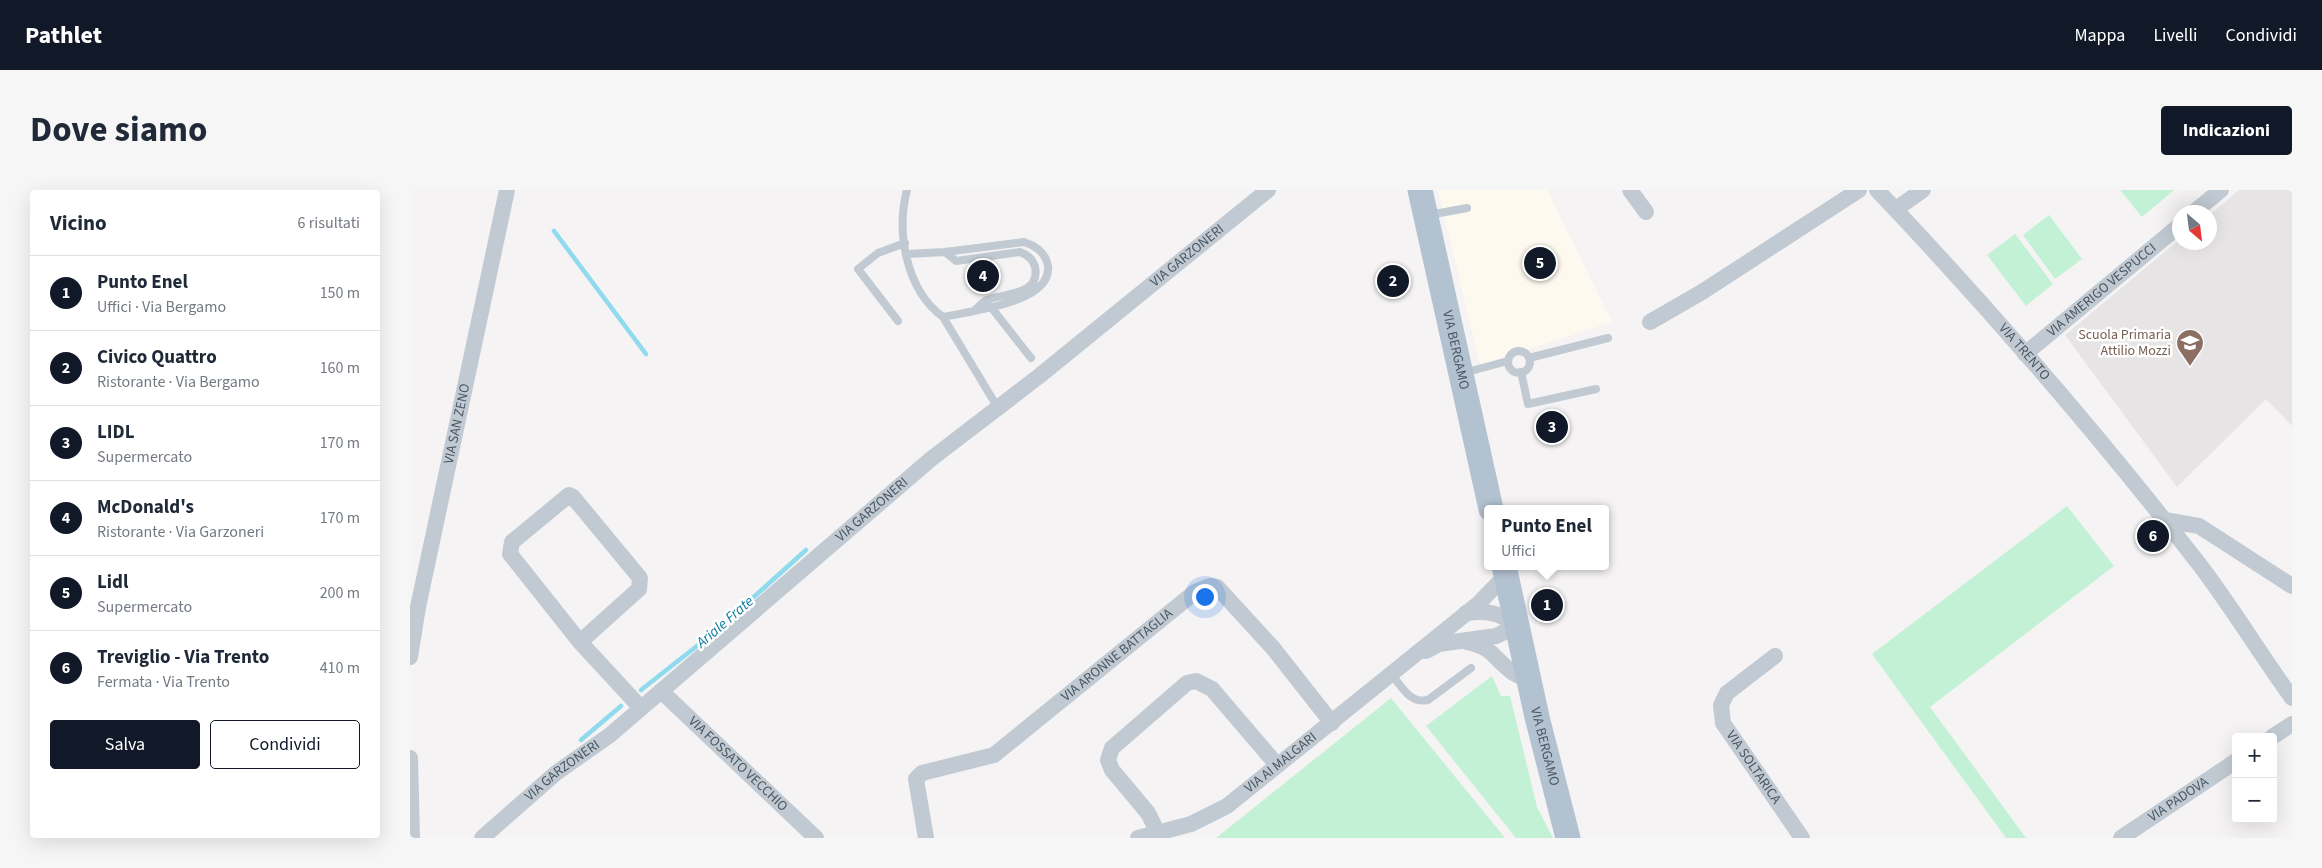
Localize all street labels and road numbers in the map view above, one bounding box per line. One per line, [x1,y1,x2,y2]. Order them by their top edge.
street label: VIA GARZONERI [1146,220,1228,292]
street label: VIA AMERIGO VESPUCCI [2043,238,2161,342]
street label: VIA BERGAMO [1437,309,1474,392]
street label: VIA TRENTO [1994,319,2055,385]
street label: VIA SAN ZENO [439,382,475,466]
street label: VIA GARZONERI [831,473,913,547]
street label: VIA ARONNE BATTAGLIA [1057,604,1177,707]
street label: VIA BERGAMO [1525,705,1564,788]
street label: VIA FOSSATO VECCHIO [684,712,792,816]
street label: VIA SOLTARICA [1721,727,1786,808]
street label: VIA AI MALGARI [1240,728,1321,798]
street label: VIA GARZONERI [520,735,604,806]
street label: VIA PADOVA [2144,772,2213,827]

